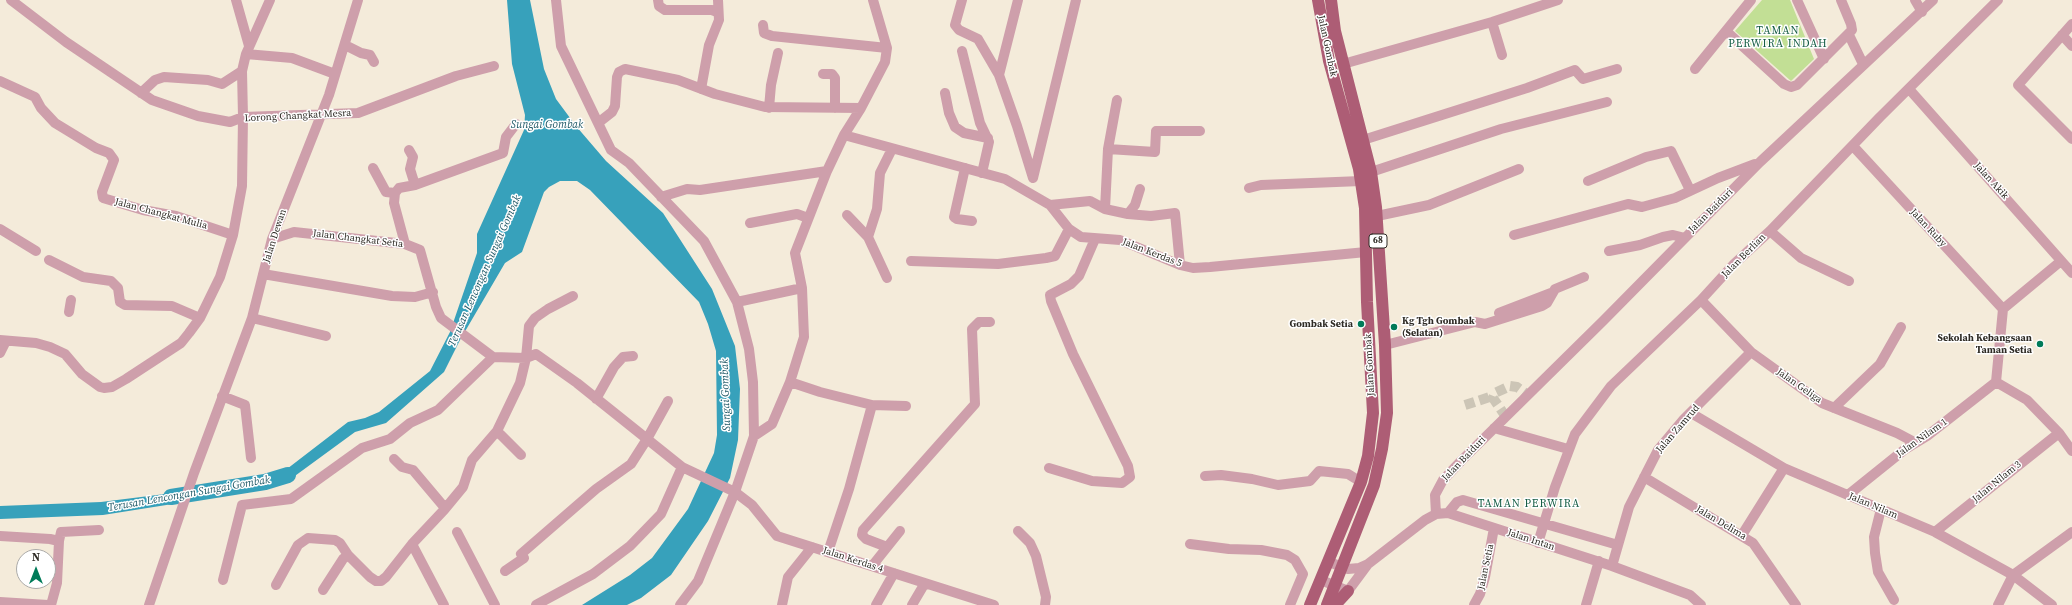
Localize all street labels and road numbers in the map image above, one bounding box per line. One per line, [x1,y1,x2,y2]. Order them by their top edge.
street label: Jalan Gombak [1315,14,1339,78]
street label: Lorong Changkat Mesra [244,107,352,125]
street label: Jalan Akik [1971,160,2011,202]
street label: Jalan Baiduri [1686,186,1736,236]
street label: Jalan Changkat Mulia [113,196,209,232]
street label: Jalan Ruby [1907,206,1949,250]
street label: Jalan Dewan [261,208,289,264]
street label: Jalan Changkat Setia [312,227,404,251]
street label: Jalan Berlian [1719,231,1769,281]
road number: 68 [1369,234,1387,248]
street label: Jalan Kerdas 5 [1120,236,1184,270]
street label: Jalan Gombak [1362,333,1378,397]
street label: Jalan Geliga [1774,366,1824,406]
street label: Jalan Zamrud [1654,402,1702,456]
street label: Jalan Nilam 1 [1894,416,1950,460]
street label: Jalan Baiduri [1440,434,1488,484]
street label: Jalan Nilam 3 [1970,459,2024,505]
street label: Jalan Nilam [1847,490,1899,522]
street label: Jalan Delima [1693,503,1749,543]
street label: Jalan Intan [1506,527,1556,553]
street label: Jalan Setia [1475,543,1497,591]
street label: Jalan Kerdas 4 [821,545,885,575]

